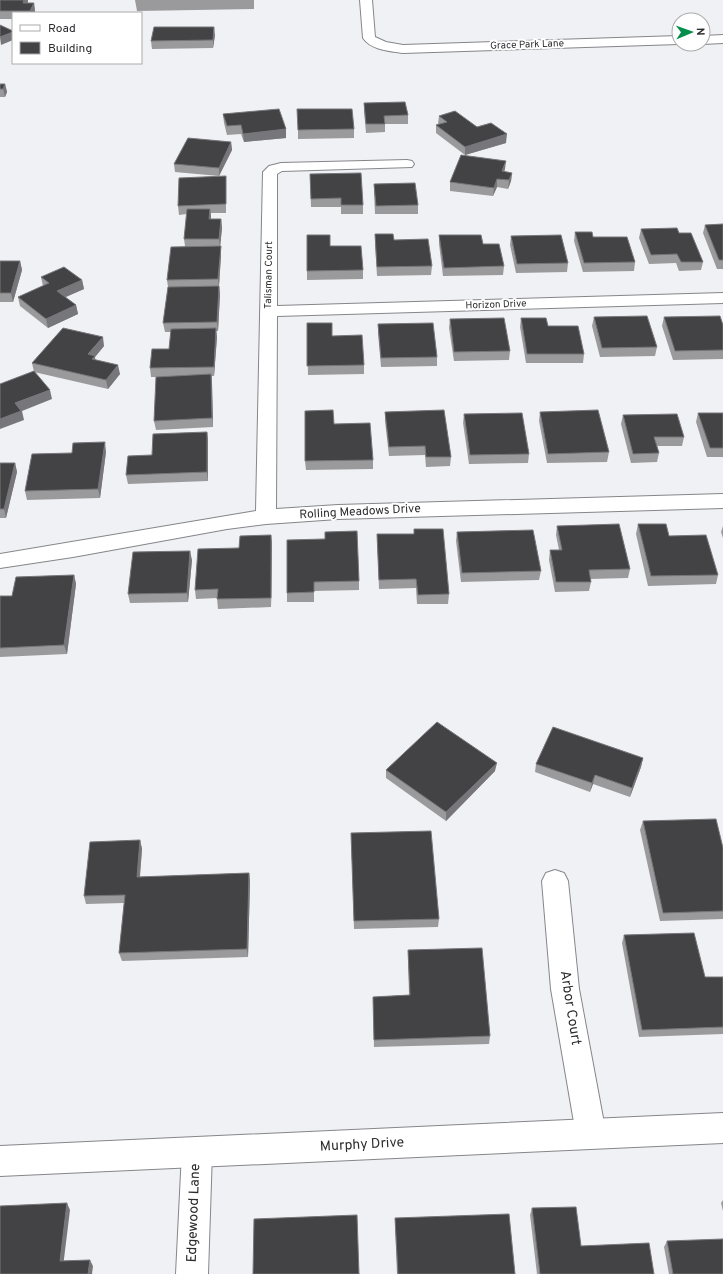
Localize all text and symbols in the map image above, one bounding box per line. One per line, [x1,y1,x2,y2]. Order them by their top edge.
legend [12,12,142,64]
north arrow [671,12,711,52]
text: Road [48,21,76,37]
text: N [693,27,707,36]
street label: Grace Park Lane [490,37,564,53]
text: Building [48,41,92,57]
street label: Talisman Court [262,241,276,309]
street label: Horizon Drive [465,297,527,313]
street label: Rolling Meadows Drive [299,501,421,523]
street label: Arbor Court [556,969,584,1047]
street label: Murphy Drive [319,1134,405,1156]
street label: Edgewood Lane [184,1163,204,1263]

